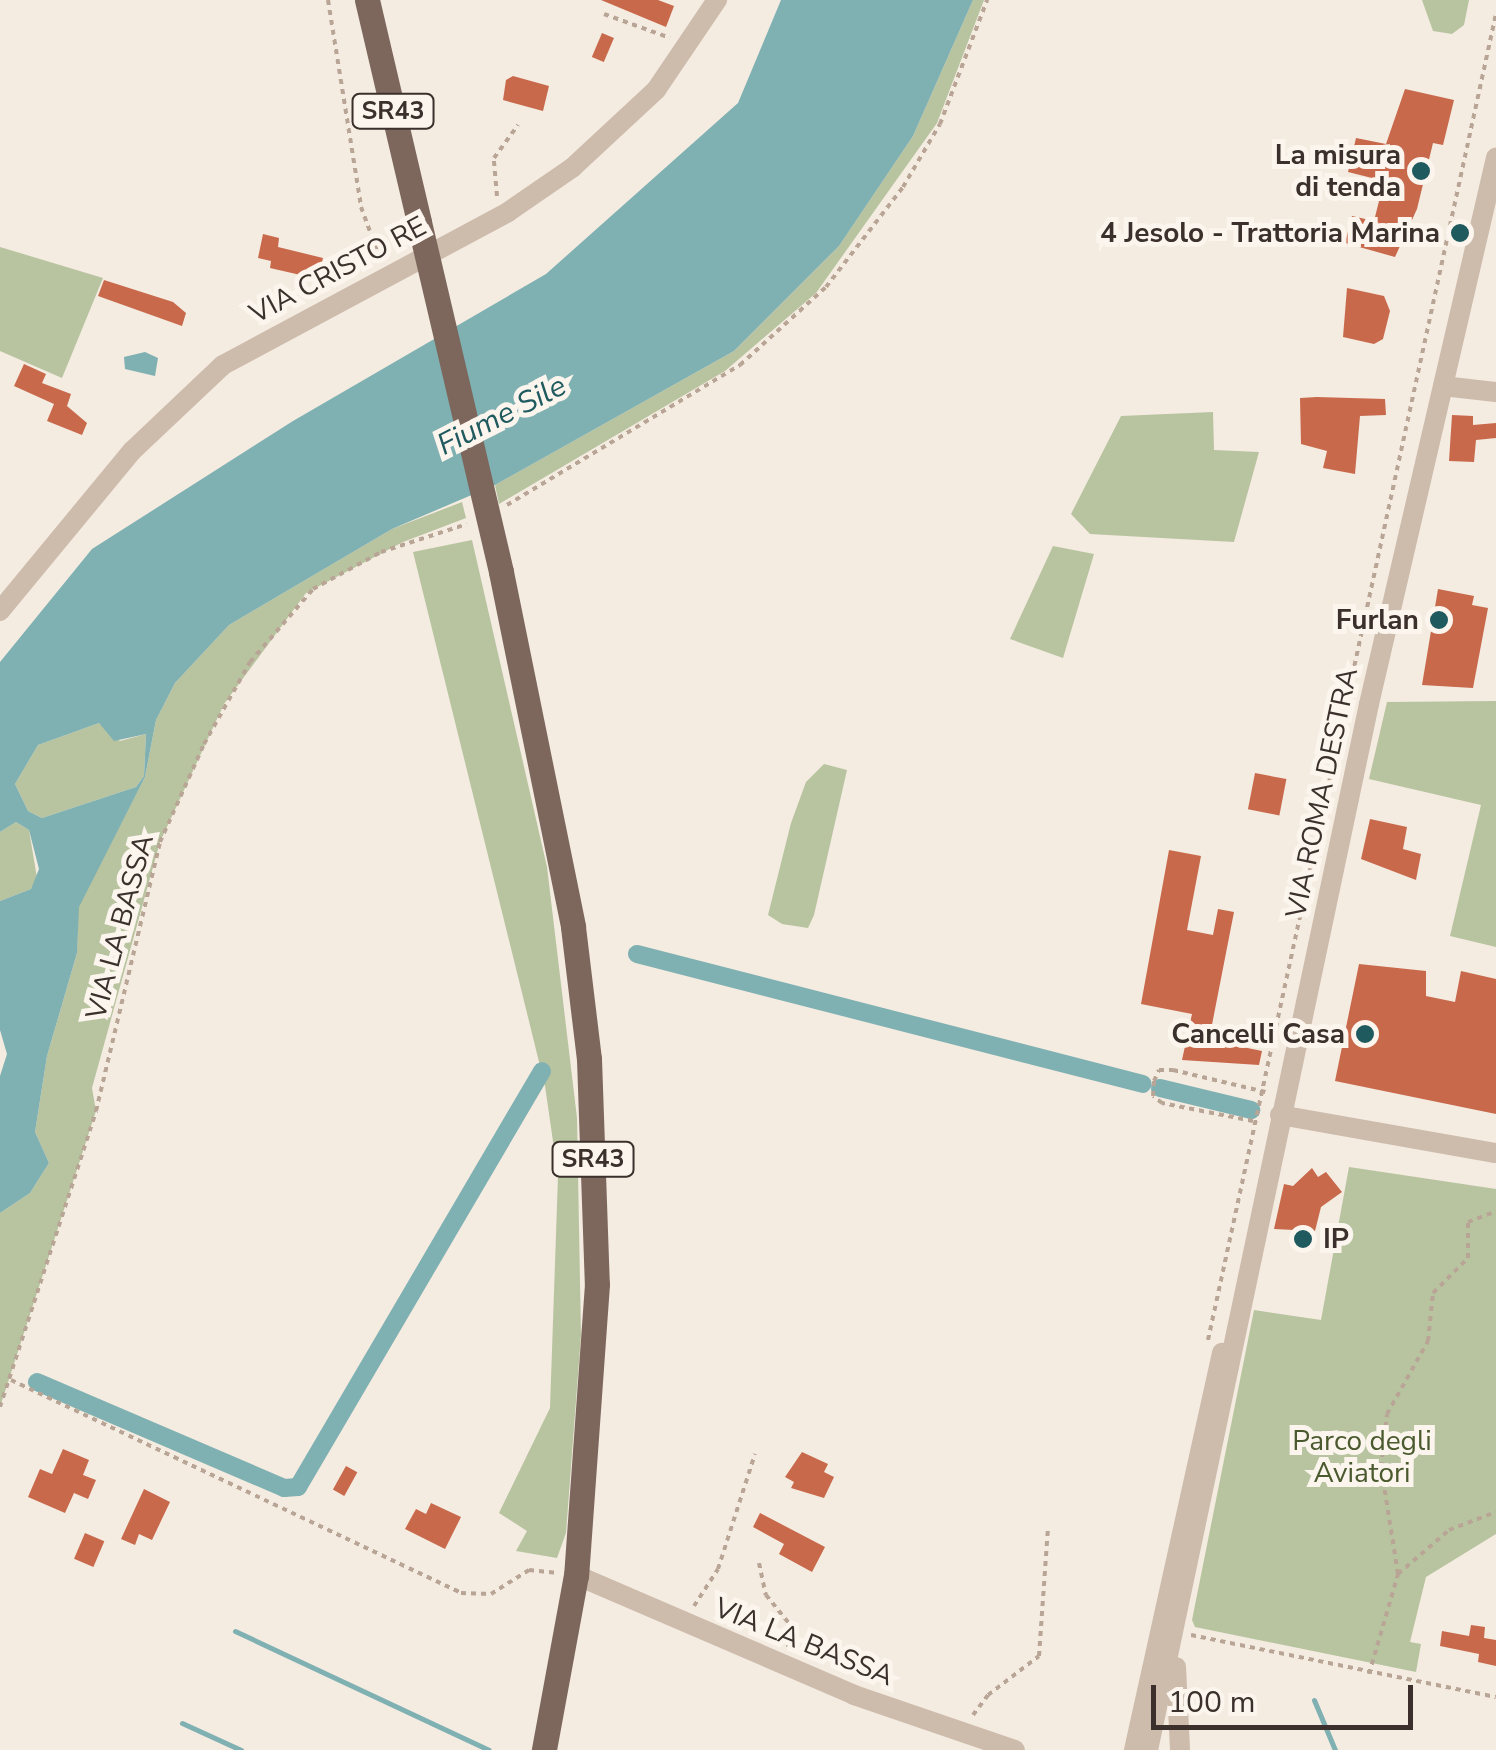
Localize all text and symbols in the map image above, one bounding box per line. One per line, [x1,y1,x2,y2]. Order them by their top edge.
road number: SR43 [350,91,436,131]
place label: La misura di tenda [1275,138,1401,204]
marker: La misura di tenda [1410,160,1432,182]
street label: VIA CRISTO RE [244,209,432,331]
place label: 4 Jesolo - Trattoria Marina [1100,216,1440,250]
marker: 4 Jesolo - Trattoria Marina [1449,222,1471,244]
water label: Fiume Sile [432,368,572,464]
place label: Furlan [1336,603,1419,637]
marker: Furlan [1428,609,1450,631]
street label: VIA ROMA DESTRA [1279,665,1365,921]
street label: VIA LA BASSA [79,831,161,1023]
place label: Cancelli Casa [1171,1017,1345,1051]
marker: Cancelli Casa [1354,1023,1376,1045]
road number: SR43 [550,1139,636,1179]
place label: IP [1323,1222,1349,1256]
marker: IP [1292,1228,1314,1250]
park label: Parco degli Aviatori [1292,1424,1432,1490]
street label: VIA LA BASSA [710,1591,898,1693]
scale bar [1156,1665,1418,1727]
text: 100 m [1168,1682,1255,1723]

